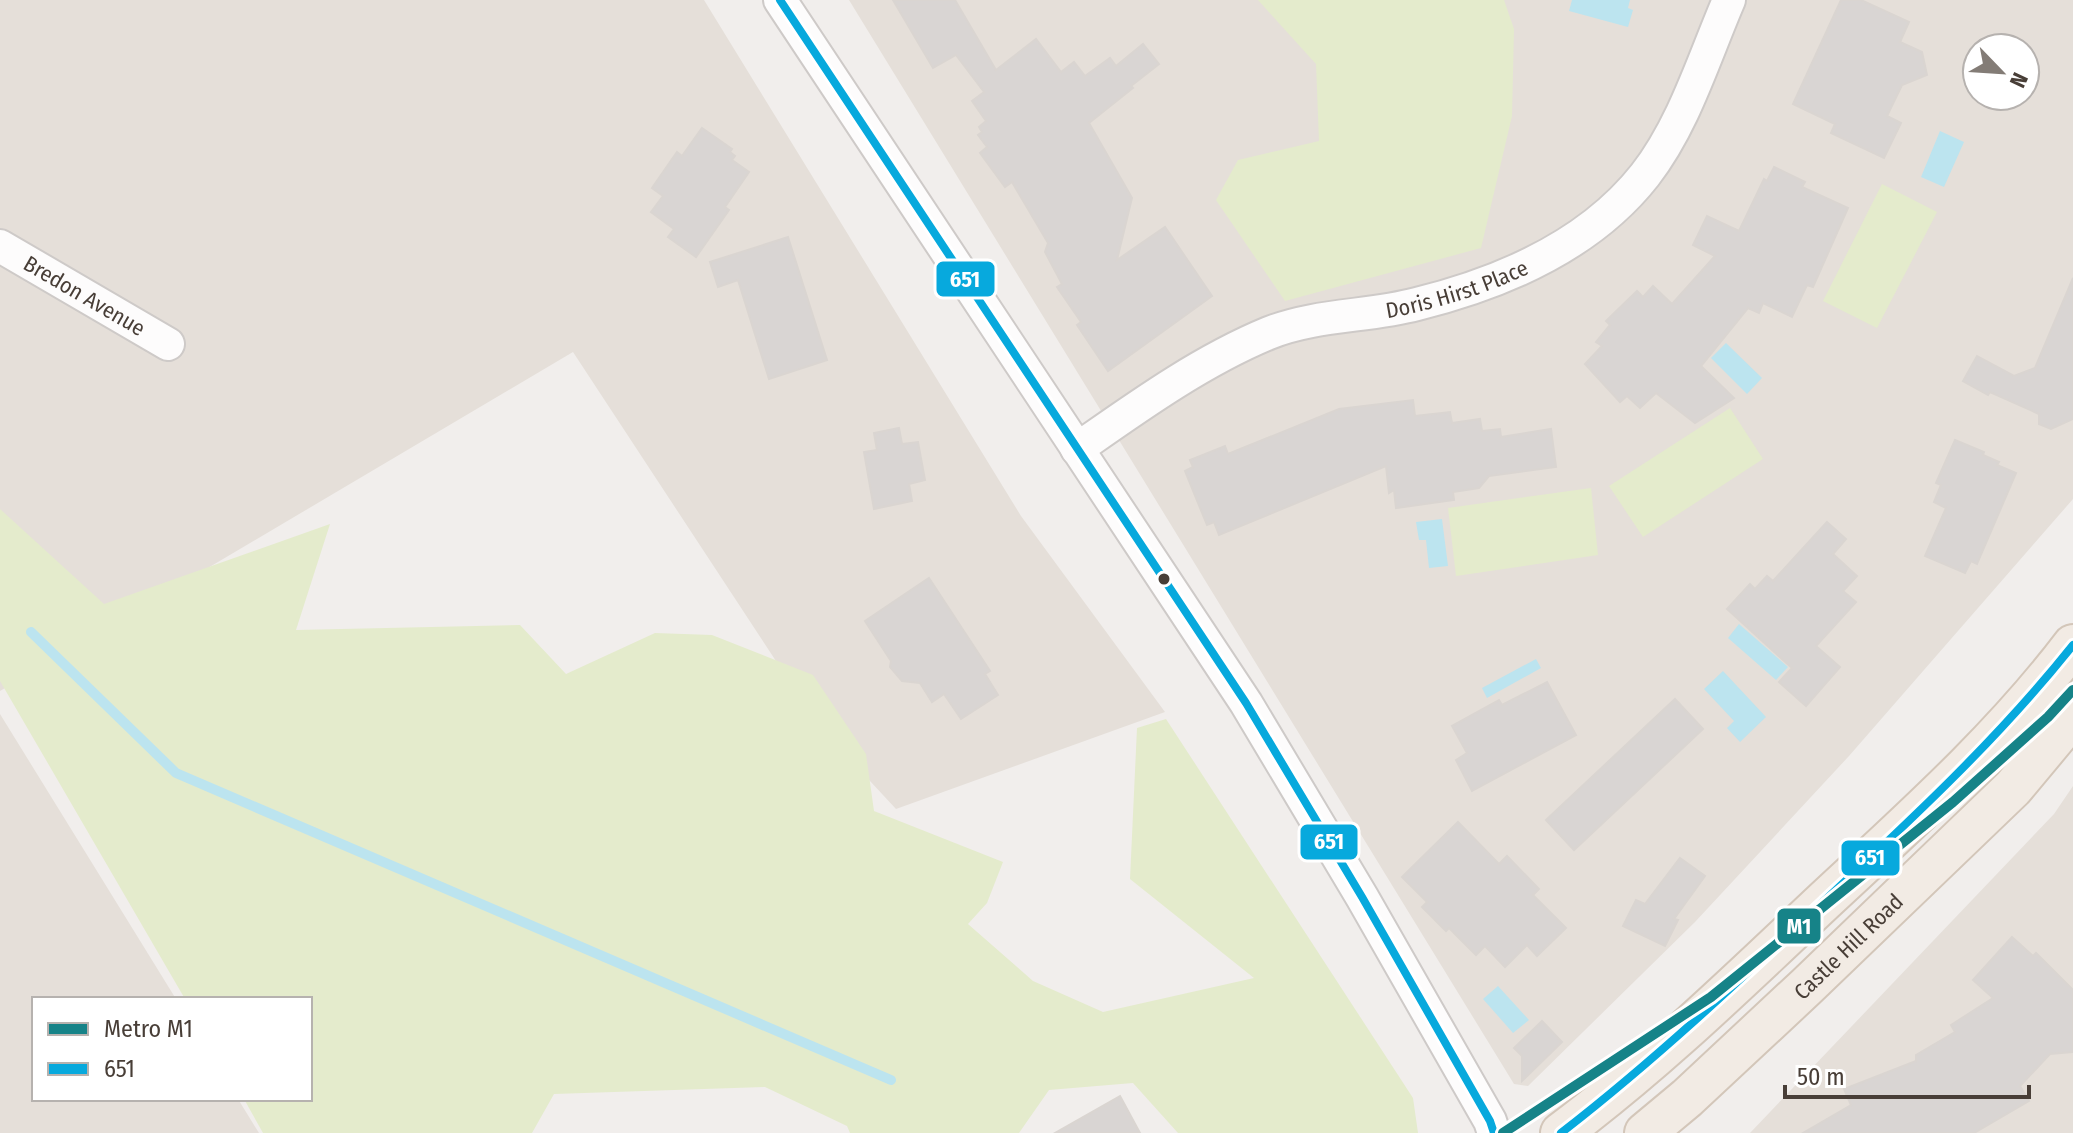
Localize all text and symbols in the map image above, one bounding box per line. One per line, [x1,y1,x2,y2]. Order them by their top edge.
north arrow [1961,32,2041,112]
text: N [2004,69,2034,92]
street label: Bredon Avenue [19,250,150,342]
street label: Doris Hirst Place [1384,254,1532,324]
line badge: 651 [935,260,996,298]
text: 651 [950,266,980,293]
unlabelled marker [1156,571,1172,587]
line badge: 651 [1299,823,1359,861]
text: 651 [1314,828,1344,855]
line badge: 651 [1840,839,1901,877]
text: 651 [1855,844,1885,871]
street label: Castle Hill Road [1788,888,1909,1005]
line badge: M1 [1776,907,1822,945]
text: M1 [1787,913,1811,940]
legend [32,997,312,1101]
text: Metro M1 [104,1015,193,1043]
scale bar [1785,1049,2029,1099]
text: 651 [104,1055,135,1083]
text: 50 m [1797,1063,1845,1091]

